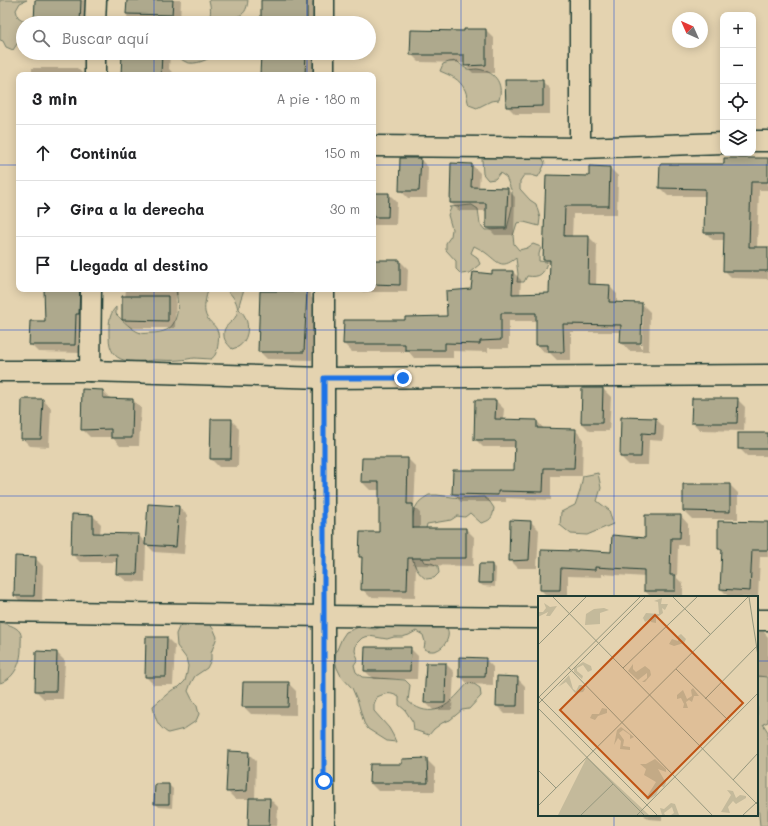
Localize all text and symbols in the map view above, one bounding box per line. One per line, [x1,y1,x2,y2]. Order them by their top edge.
north arrow [672,12,708,48]
map controls [720,12,756,156]
button: + [720,12,756,48]
search box [16,16,376,60]
icon: search [30,27,52,49]
text: Buscar aquí [62,28,149,48]
button: − [720,48,756,84]
button: locate [720,84,756,120]
text: 3 min [32,87,77,109]
text: A pie · 180 m [277,90,360,107]
button: layers [720,120,756,156]
icon: ahead [32,142,54,164]
text: Continúa [70,143,137,163]
text: 150 m [324,144,360,161]
icon: right [32,198,54,220]
text: Gira a la derecha [70,199,204,219]
text: 30 m [330,200,360,217]
icon: arrive [32,254,54,276]
text: Llegada al destino [70,255,208,275]
route end [394,369,412,387]
inset map [538,596,758,816]
route start [315,772,333,790]

